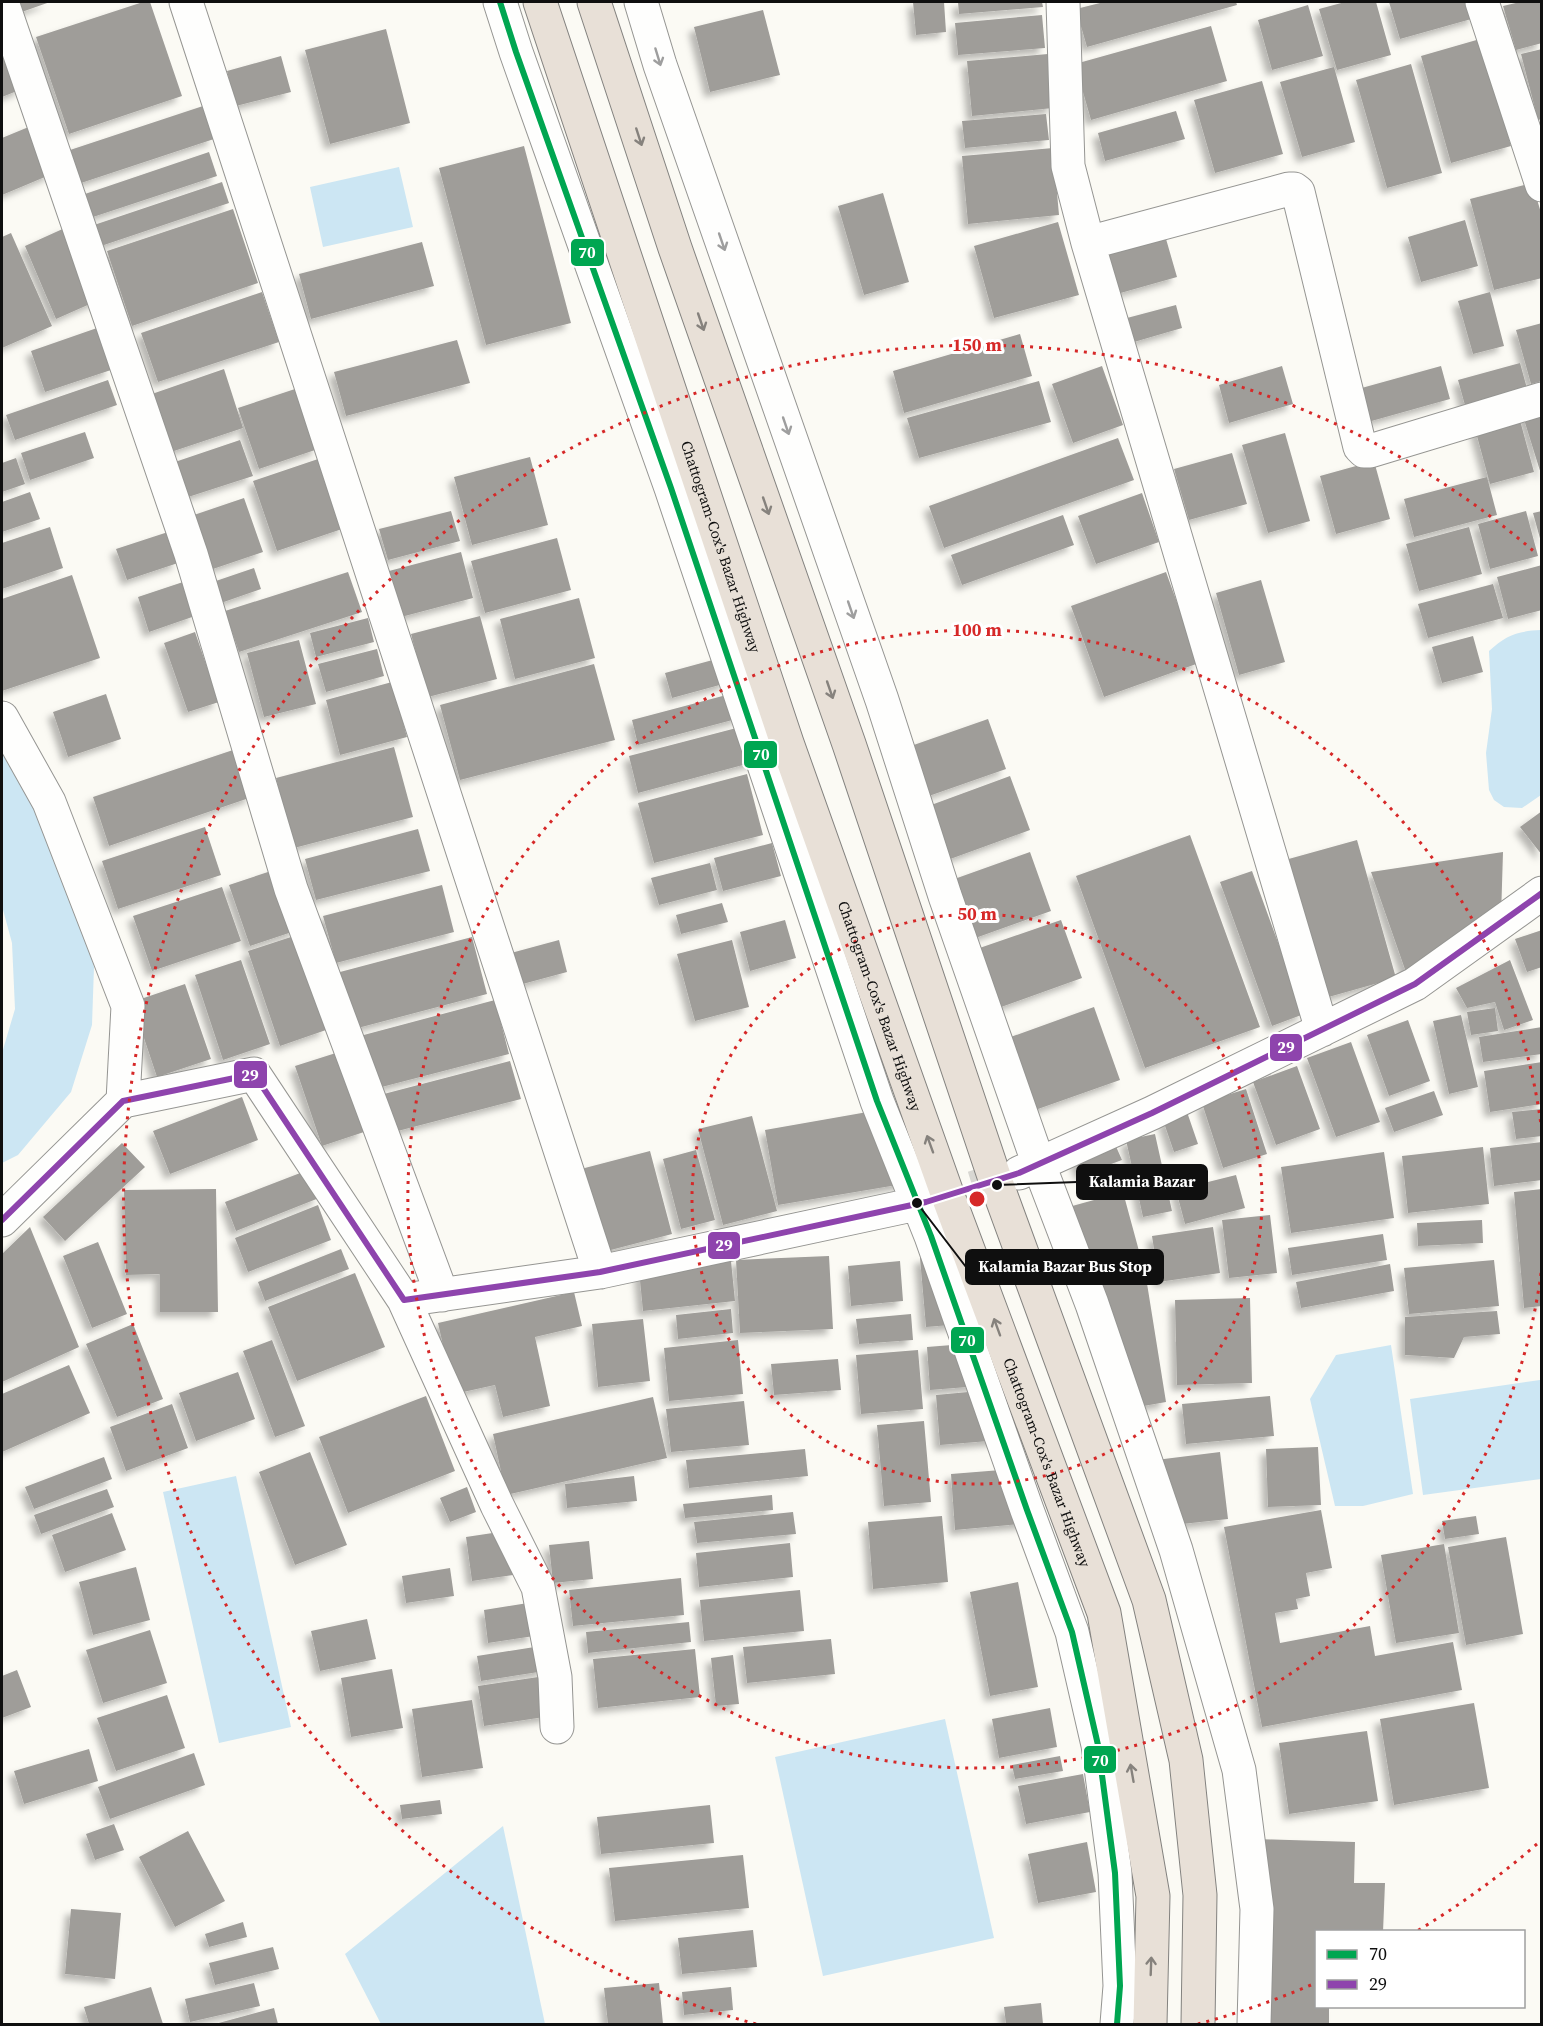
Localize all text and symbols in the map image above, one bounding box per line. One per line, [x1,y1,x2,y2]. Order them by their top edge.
one-way arrow [653,47,664,66]
one-way arrow [634,127,645,146]
one-way arrow [717,232,728,251]
line badge: 70 [570,238,605,267]
text: 70 [578,241,596,263]
one-way arrow [697,312,708,330]
text: 150 m [952,332,1002,357]
one-way arrow [782,416,793,435]
street label: Chattogram-Cox's Bazar Highway [676,438,767,655]
one-way arrow [761,496,772,514]
one-way arrow [846,600,857,619]
text: 100 m [952,617,1002,642]
one-way arrow [826,680,837,699]
line badge: 70 [743,740,778,769]
text: 70 [752,743,770,765]
street label: Chattogram-Cox's Bazar Highway [833,898,928,1114]
text: 50 m [957,901,997,926]
line badge: 29 [1269,1033,1303,1062]
text: 29 [1277,1036,1295,1058]
line badge: 29 [233,1060,268,1089]
text: 29 [241,1064,259,1086]
one-way arrow [923,1135,934,1154]
callout: Kalamia Bazar [1077,1165,1207,1199]
text: Kalamia Bazar [1089,1170,1196,1192]
centre of rings [967,1189,987,1209]
line badge: 29 [707,1231,741,1260]
text: 29 [715,1234,733,1256]
callout: Kalamia Bazar Bus Stop [966,1250,1163,1284]
text: Kalamia Bazar Bus Stop [978,1255,1152,1277]
one-way arrow [991,1318,1002,1336]
line badge: 70 [950,1326,985,1354]
text: 70 [958,1329,976,1351]
street label: Chattogram-Cox's Bazar Highway [999,1354,1096,1570]
line badge: 70 [1083,1745,1117,1774]
text: 70 [1091,1749,1109,1771]
one-way arrow [1126,1764,1137,1783]
legend [1315,1930,1525,2008]
text: 70 [1369,1941,1387,1966]
one-way arrow [1146,1957,1157,1977]
text: 29 [1369,1971,1387,1996]

